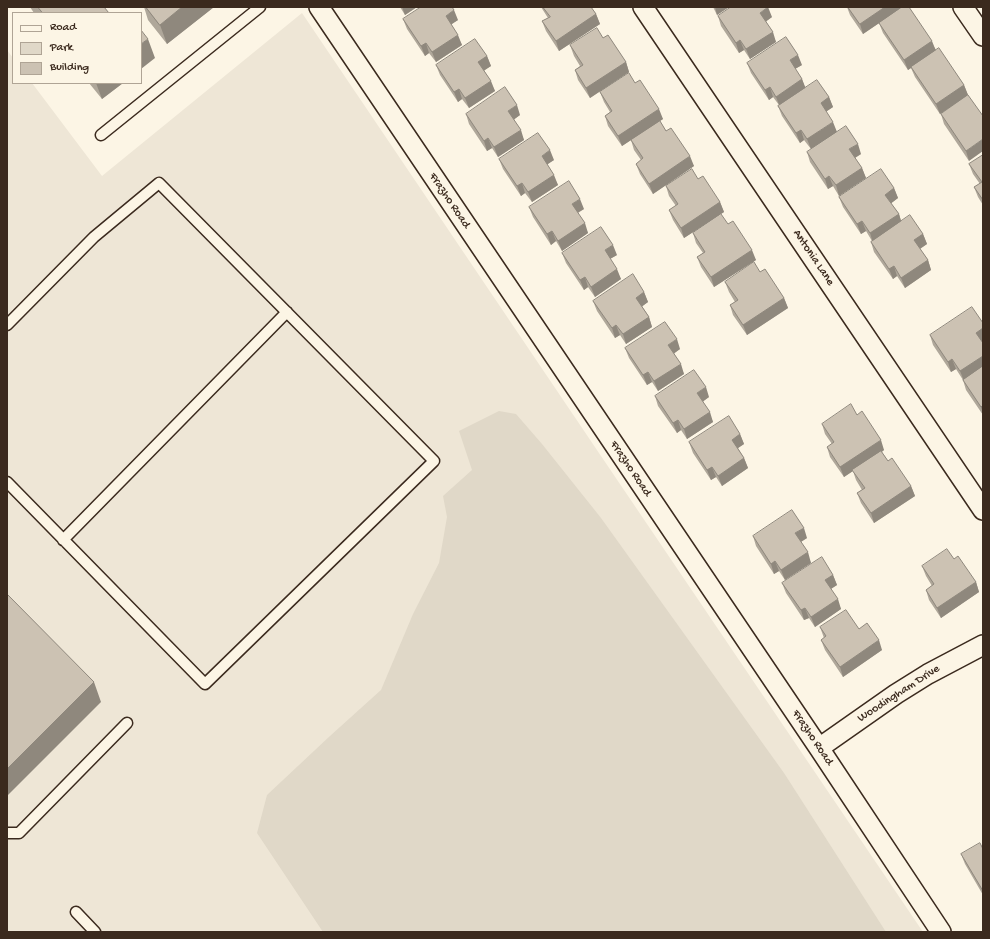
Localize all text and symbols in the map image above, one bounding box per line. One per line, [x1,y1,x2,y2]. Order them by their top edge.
legend [12,12,142,84]
text: Road [50,21,76,35]
text: Park [50,41,73,55]
text: Building [50,61,89,75]
street label: Frazho Road [425,170,473,232]
street label: Antonia Lane [789,227,837,289]
street label: Frazho Road [606,438,654,500]
street label: Woodingham Drive [855,662,943,726]
street label: Frazho Road [788,707,836,769]

